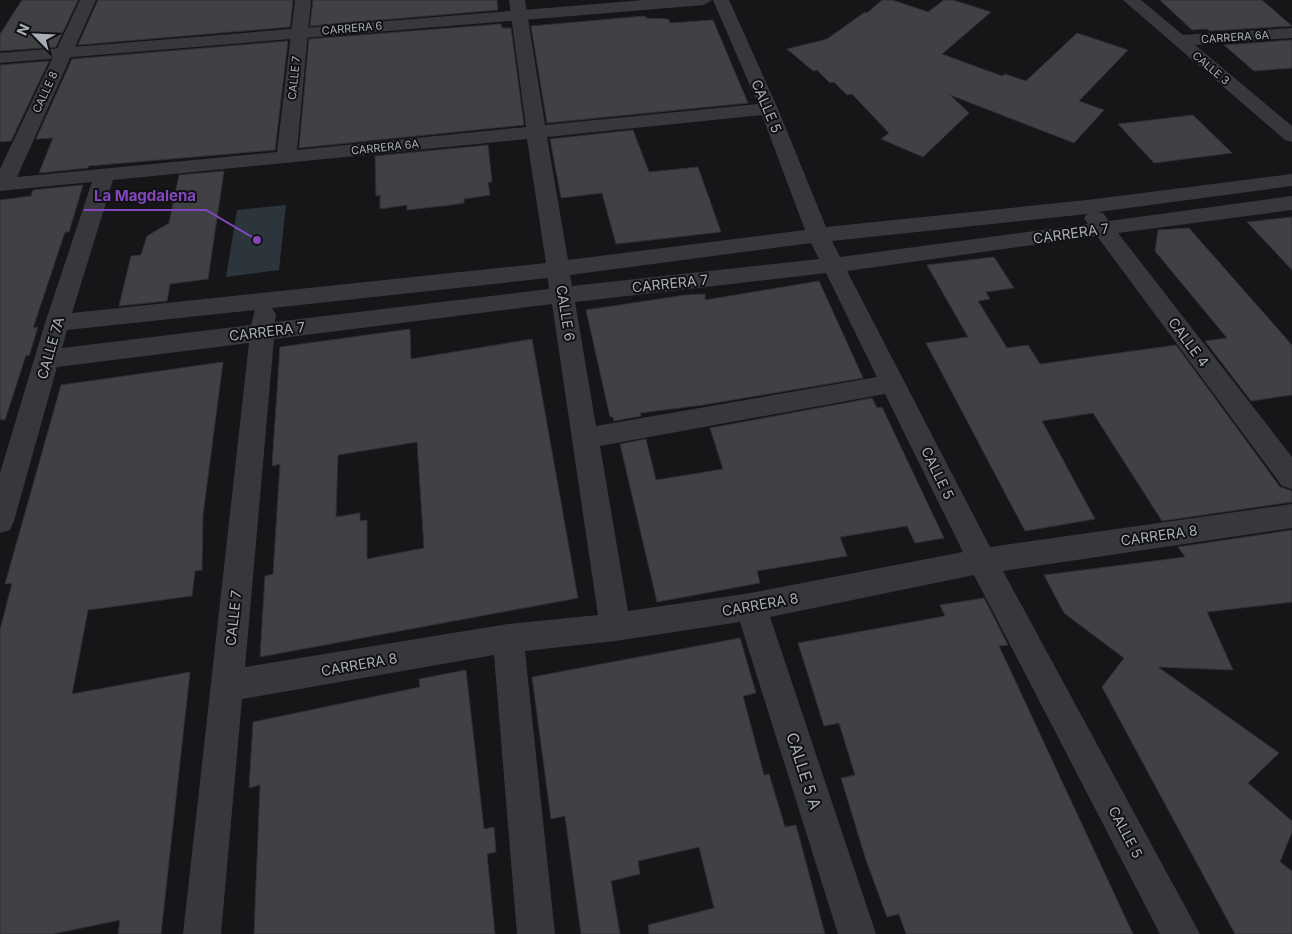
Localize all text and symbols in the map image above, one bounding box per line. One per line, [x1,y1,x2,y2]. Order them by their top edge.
north arrow [10,10,60,60]
street label: CARRERA 6 [321,18,383,38]
text: N [13,21,33,38]
street label: CARRERA 6A [1200,28,1270,46]
street label: CALLE 3 [1190,48,1233,88]
street label: CALLE 7 [285,55,303,101]
street label: CALLE 8 [29,69,61,115]
street label: CALLE 5 [748,77,786,135]
street label: CARRERA 6A [350,136,420,158]
callout: La Magdalena [84,180,206,210]
text: La Magdalena [94,186,196,205]
street label: CARRERA 7 [1032,219,1110,247]
street label: CARRERA 7 [631,271,709,295]
street label: CALLE 6 [553,284,579,342]
street label: CALLE 4 [1165,314,1213,370]
street label: CALLE 7A [33,315,67,381]
street label: CARRERA 7 [228,318,306,344]
street label: CALLE 5 [918,444,958,502]
street label: CARRERA 8 [1120,521,1198,549]
street label: CALLE 7 [222,589,244,647]
street label: CARRERA 8 [720,589,800,619]
street label: CARRERA 8 [319,649,399,679]
street label: CALLE 5 A [782,730,826,812]
street label: CALLE 5 [1105,803,1147,861]

